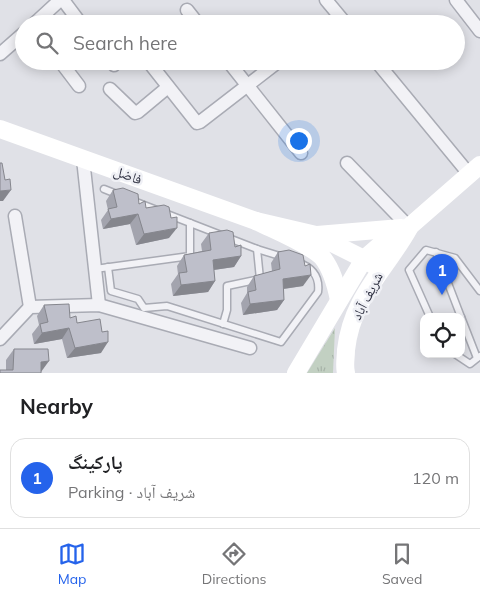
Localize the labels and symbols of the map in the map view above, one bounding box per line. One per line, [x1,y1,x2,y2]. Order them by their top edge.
your location [286,128,312,154]
street label: فاضل [111,162,145,188]
pin: 1 [426,254,458,295]
street label: شریف آباد [347,269,387,323]

